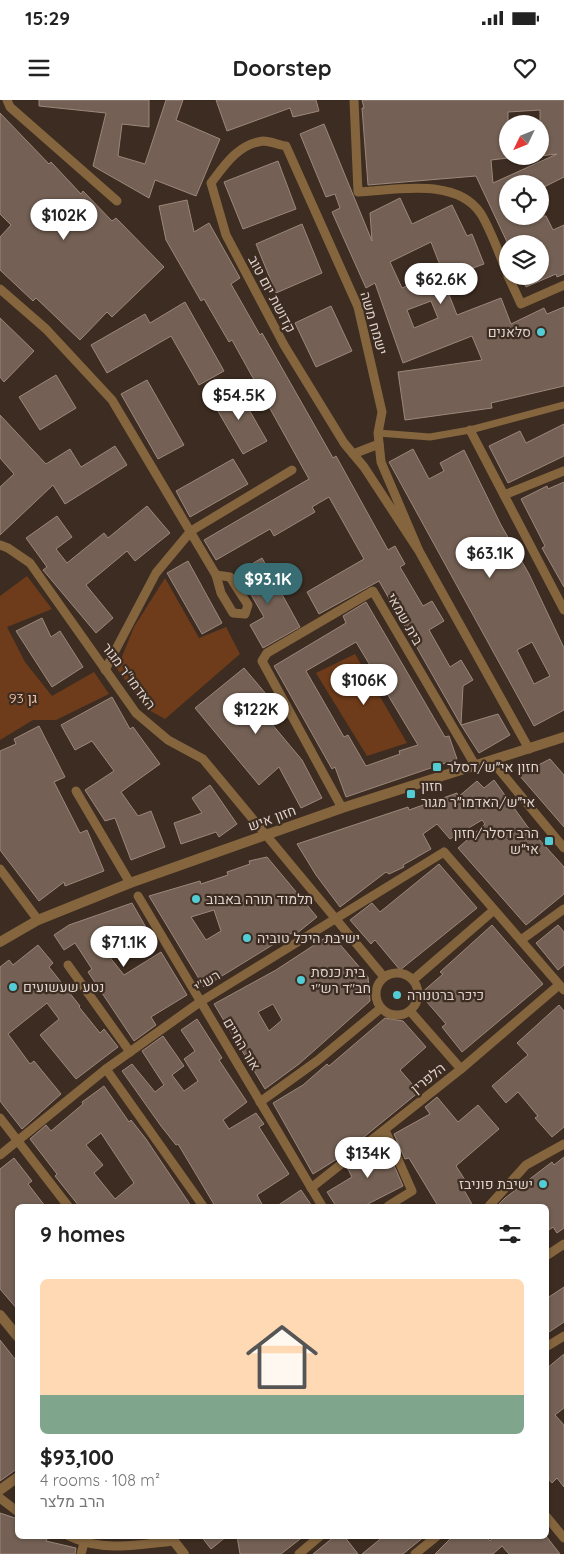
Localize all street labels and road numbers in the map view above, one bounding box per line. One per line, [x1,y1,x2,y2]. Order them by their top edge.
street label: קדושת יום טוב [244,252,300,336]
street label: ישמח משה [356,289,392,357]
street label: בית שמאי [383,590,427,649]
street label: האדמו"ר מגור [98,639,160,713]
street label: חזון איש [246,801,298,835]
street label: רש"י [191,966,223,996]
street label: אור החיים [219,1015,265,1073]
street label: הלפרין [407,1059,449,1097]

